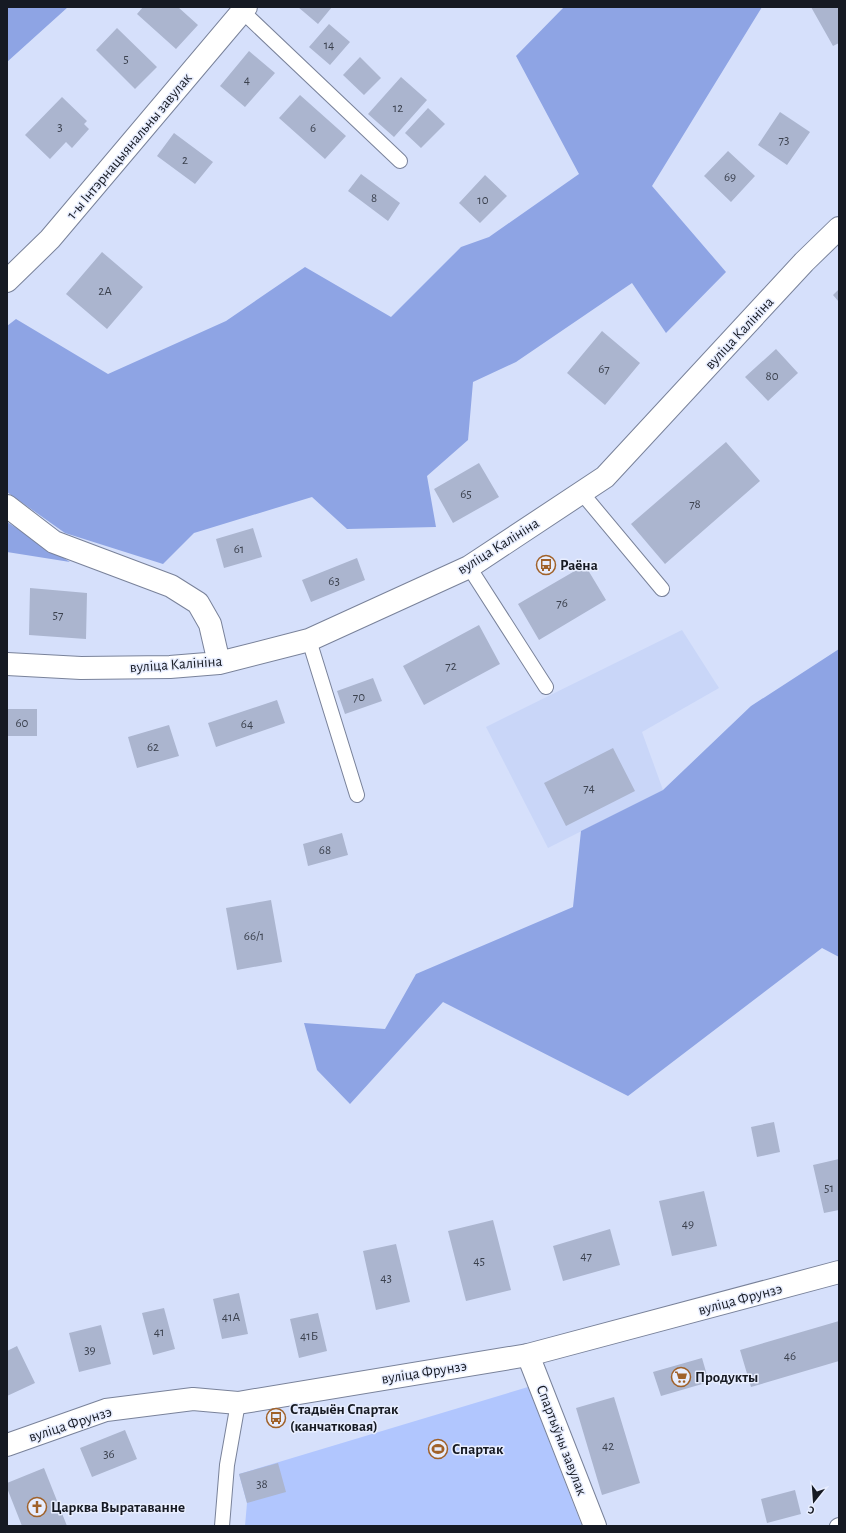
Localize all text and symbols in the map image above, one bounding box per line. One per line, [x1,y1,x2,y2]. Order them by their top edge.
house number: 14 [324,39,334,52]
house number: 5 [123,53,129,66]
street label: 1-ы Інтэрнацыянальны завулак [64,70,195,222]
house number: 4 [244,74,250,87]
house number: 12 [393,102,403,115]
house number: 3 [57,121,63,134]
house number: 6 [310,122,316,135]
house number: 73 [779,134,789,147]
house number: 2 [182,154,188,167]
house number: 69 [724,171,736,184]
house number: 8 [371,192,377,205]
house number: 10 [477,194,489,207]
house number: 2А [98,285,112,298]
street label: вуліца Калініна [702,294,777,372]
house number: 67 [598,363,610,376]
house number: 80 [765,370,779,383]
house number: 65 [460,488,472,501]
house number: 78 [689,498,701,511]
street label: вуліца Калініна [455,515,542,577]
house number: 61 [234,543,244,556]
bus stop icon: Раёна [535,554,557,576]
place label: Раёна [560,558,598,573]
house number: 63 [328,575,340,588]
house number: 76 [556,597,568,610]
house number: 57 [53,609,64,622]
street label: вуліца Калініна [129,654,223,675]
house number: 72 [445,660,457,673]
house number: 70 [353,691,365,704]
house number: 60 [16,717,29,730]
house number: 64 [241,718,253,731]
house number: 62 [147,741,159,754]
house number: 74 [583,782,595,795]
house number: 68 [319,844,331,857]
house number: 66/1 [244,930,264,943]
house number: 51 [824,1182,834,1195]
house number: 49 [682,1218,694,1231]
house number: 47 [580,1250,592,1263]
house number: 45 [473,1255,485,1268]
house number: 43 [380,1272,392,1285]
street label: вуліца Фрунзэ [697,1281,784,1318]
house number: 41А [222,1311,241,1324]
house number: 41 [154,1326,164,1339]
house number: 41Б [300,1330,318,1343]
house number: 39 [84,1344,96,1357]
house number: 46 [784,1350,796,1363]
street label: вуліца Фрунзэ [380,1358,468,1387]
supermarket icon: Продукты [670,1366,692,1388]
place label: Продукты [695,1370,758,1385]
street label: Спартыўны завулак [534,1383,590,1498]
place label: Стадыён Спартак (канчатковая) [290,1402,399,1434]
street label: вуліца Фрунзэ [27,1404,113,1445]
bus stop icon: Стадыён Спартак (канчатковая) [265,1407,287,1429]
sports icon: Спартак [427,1438,449,1460]
house number: 42 [602,1440,614,1453]
place label: Спартак [452,1442,504,1457]
house number: 36 [103,1448,115,1461]
house number: 38 [256,1478,268,1491]
north arrow [794,1481,834,1521]
church icon: Царква Выратаванне [26,1496,48,1518]
place label: Царква Выратаванне [51,1500,185,1515]
text: С [807,1504,816,1516]

